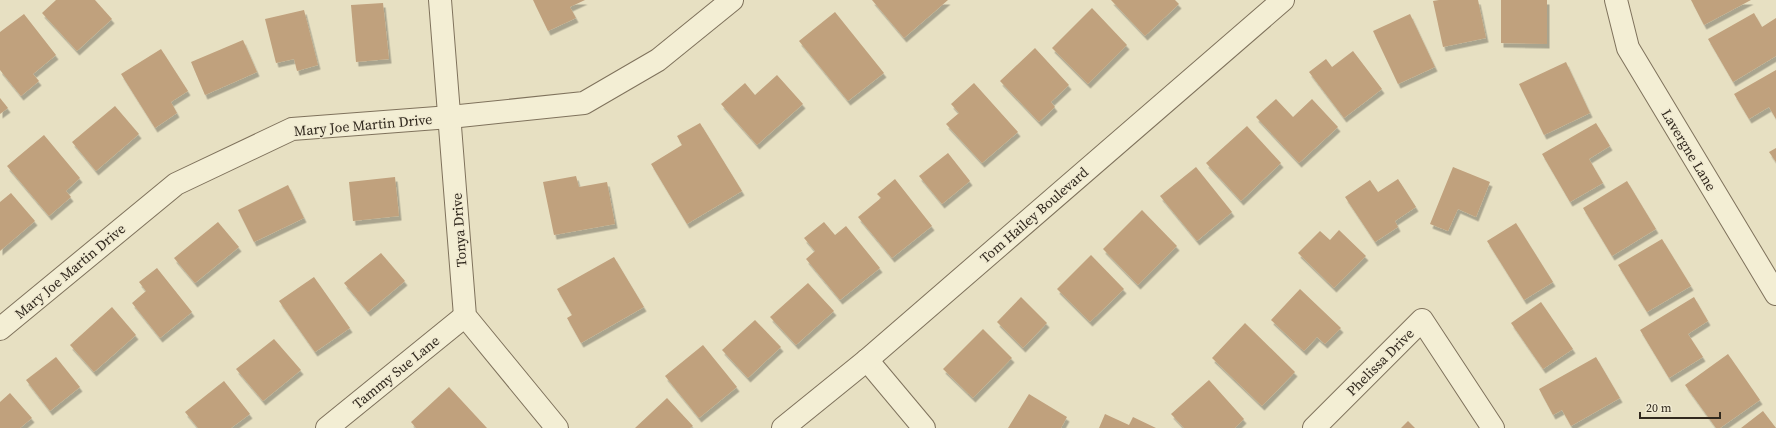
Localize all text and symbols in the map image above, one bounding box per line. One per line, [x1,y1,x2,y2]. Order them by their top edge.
street label: Lavergne Lane [1657,105,1721,195]
street label: Mary Joe Martin Drive [293,109,433,141]
street label: Tom Hailey Boulevard [975,162,1093,268]
street label: Tonya Drive [446,192,472,268]
street label: Mary Joe Martin Drive [10,219,130,323]
street label: Phelissa Drive [1342,324,1418,400]
street label: Tammy Sue Lane [348,331,444,413]
scale bar [1640,394,1720,420]
text: 20 m [1646,400,1672,416]

